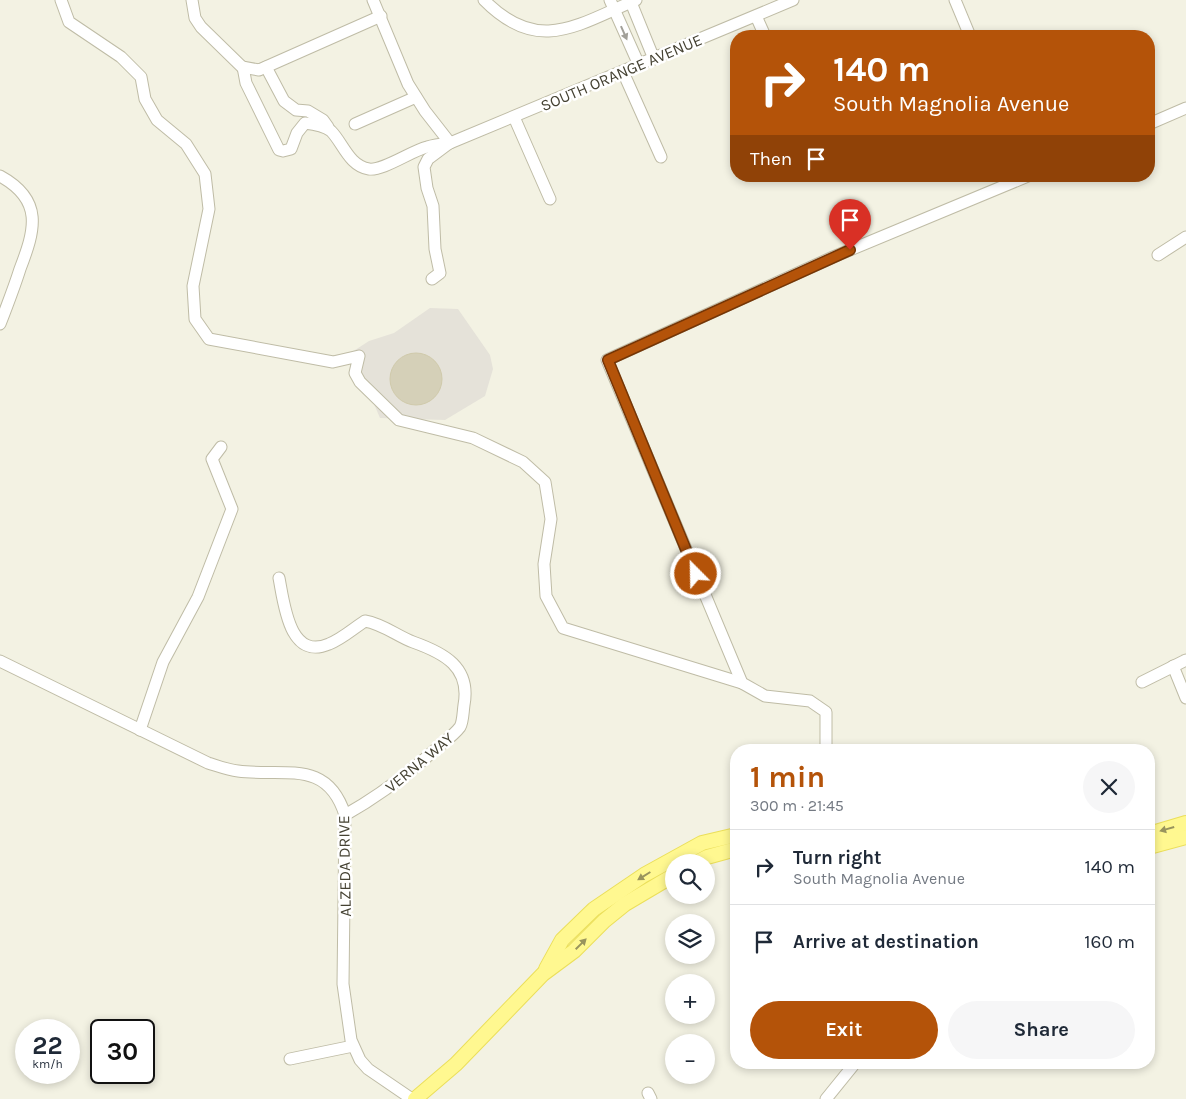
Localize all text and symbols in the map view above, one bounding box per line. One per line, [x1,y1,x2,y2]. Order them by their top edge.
one-way arrow [621,26,629,40]
street label: SOUTH ORANGE AVENUE [538,30,705,115]
text: 140 m [833,49,931,90]
icon: right [750,50,815,115]
text: South Magnolia Avenue [833,91,1069,117]
icon: arrive [802,145,830,173]
text: Then [750,148,792,170]
pin [829,199,871,250]
icon: arrive [836,206,864,234]
position arrow [669,547,721,599]
street label: VERNA WAY [381,728,457,796]
text: 1 min [750,759,825,795]
button: close [1083,761,1135,813]
text: 300 m · 21:45 [750,796,844,815]
street label: ALZEDA DRIVE [334,815,355,917]
one-way arrow [1160,825,1175,833]
text: Turn right [793,847,882,869]
icon: right [750,853,778,881]
map controls [665,854,715,1084]
button: search [665,854,715,904]
text: 140 m [1085,856,1135,878]
text: South Magnolia Avenue [793,869,965,888]
one-way arrow [638,871,651,880]
button: layers [665,914,715,964]
icon: arrive [750,928,778,956]
text: Arrive at destination [793,931,979,953]
text: 160 m [1084,931,1135,953]
one-way arrow [575,938,587,950]
button: + [665,974,715,1024]
button: Exit [750,1001,938,1059]
button: Share [948,1001,1135,1059]
speed limit sign: 30 [90,1019,155,1084]
text: 22 [32,1031,63,1060]
button: − [665,1034,715,1084]
text: km/h [32,1057,63,1071]

